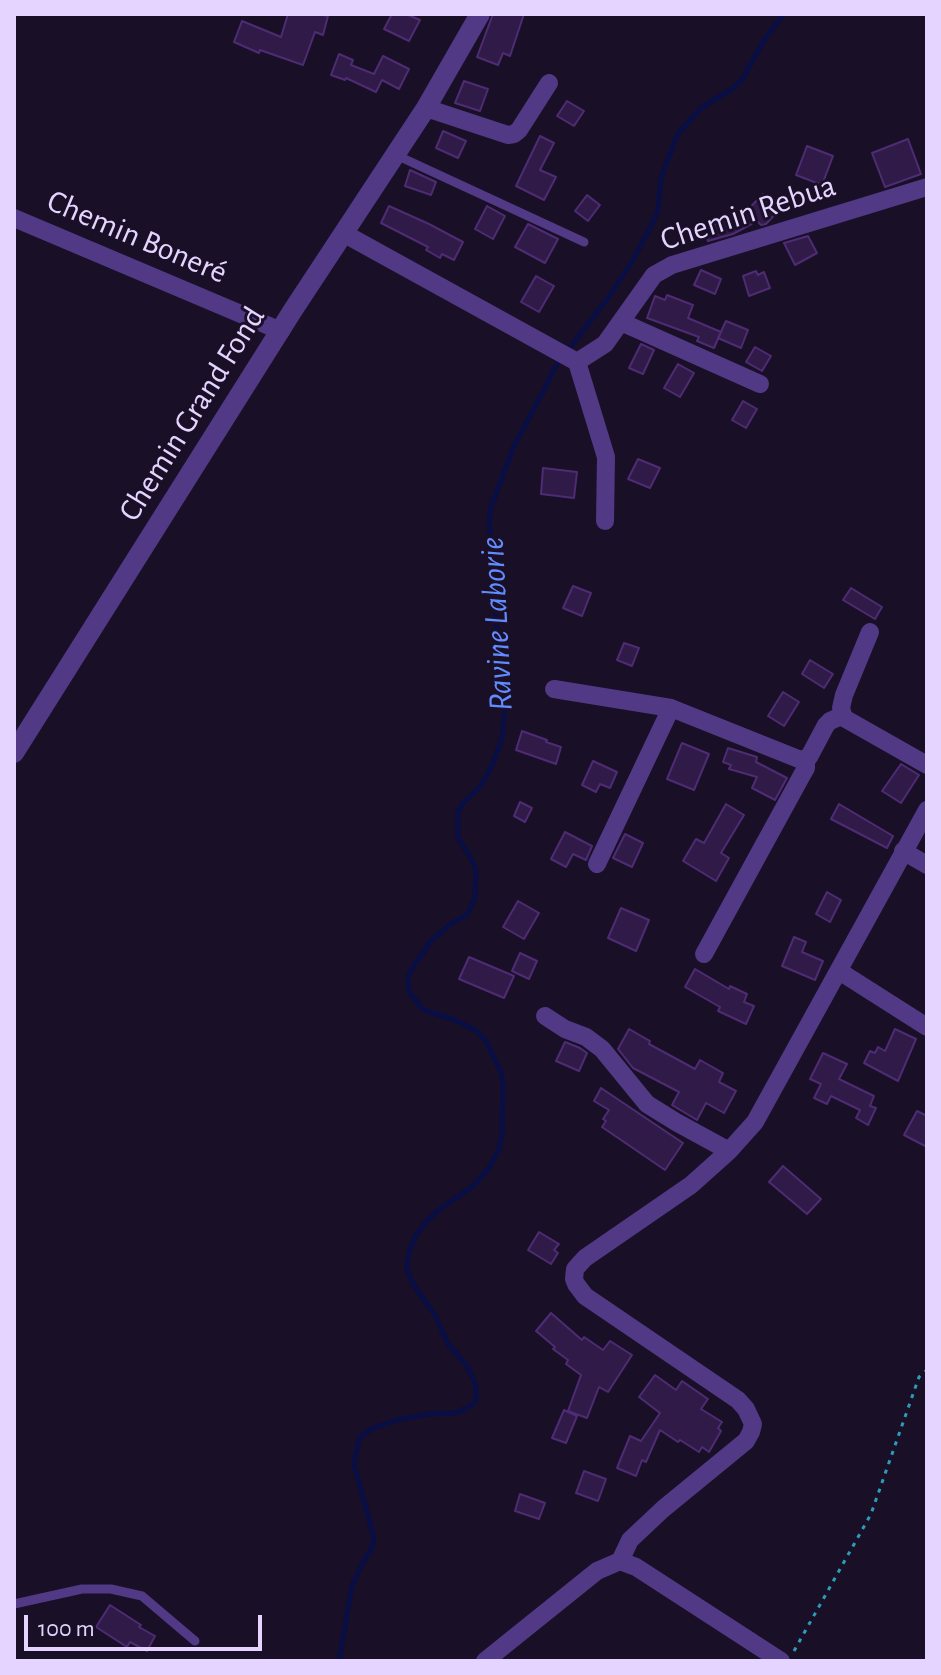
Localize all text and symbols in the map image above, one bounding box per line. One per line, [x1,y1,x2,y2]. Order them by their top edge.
street label: Chemin Rebua [655,167,841,259]
street label: Chemin Boneré [41,182,233,292]
street label: Chemin Grand Fond [111,300,273,528]
water label: Ravine Laborie [472,536,522,712]
scale bar [28,1599,266,1649]
text: 100 m [38,1617,95,1641]

